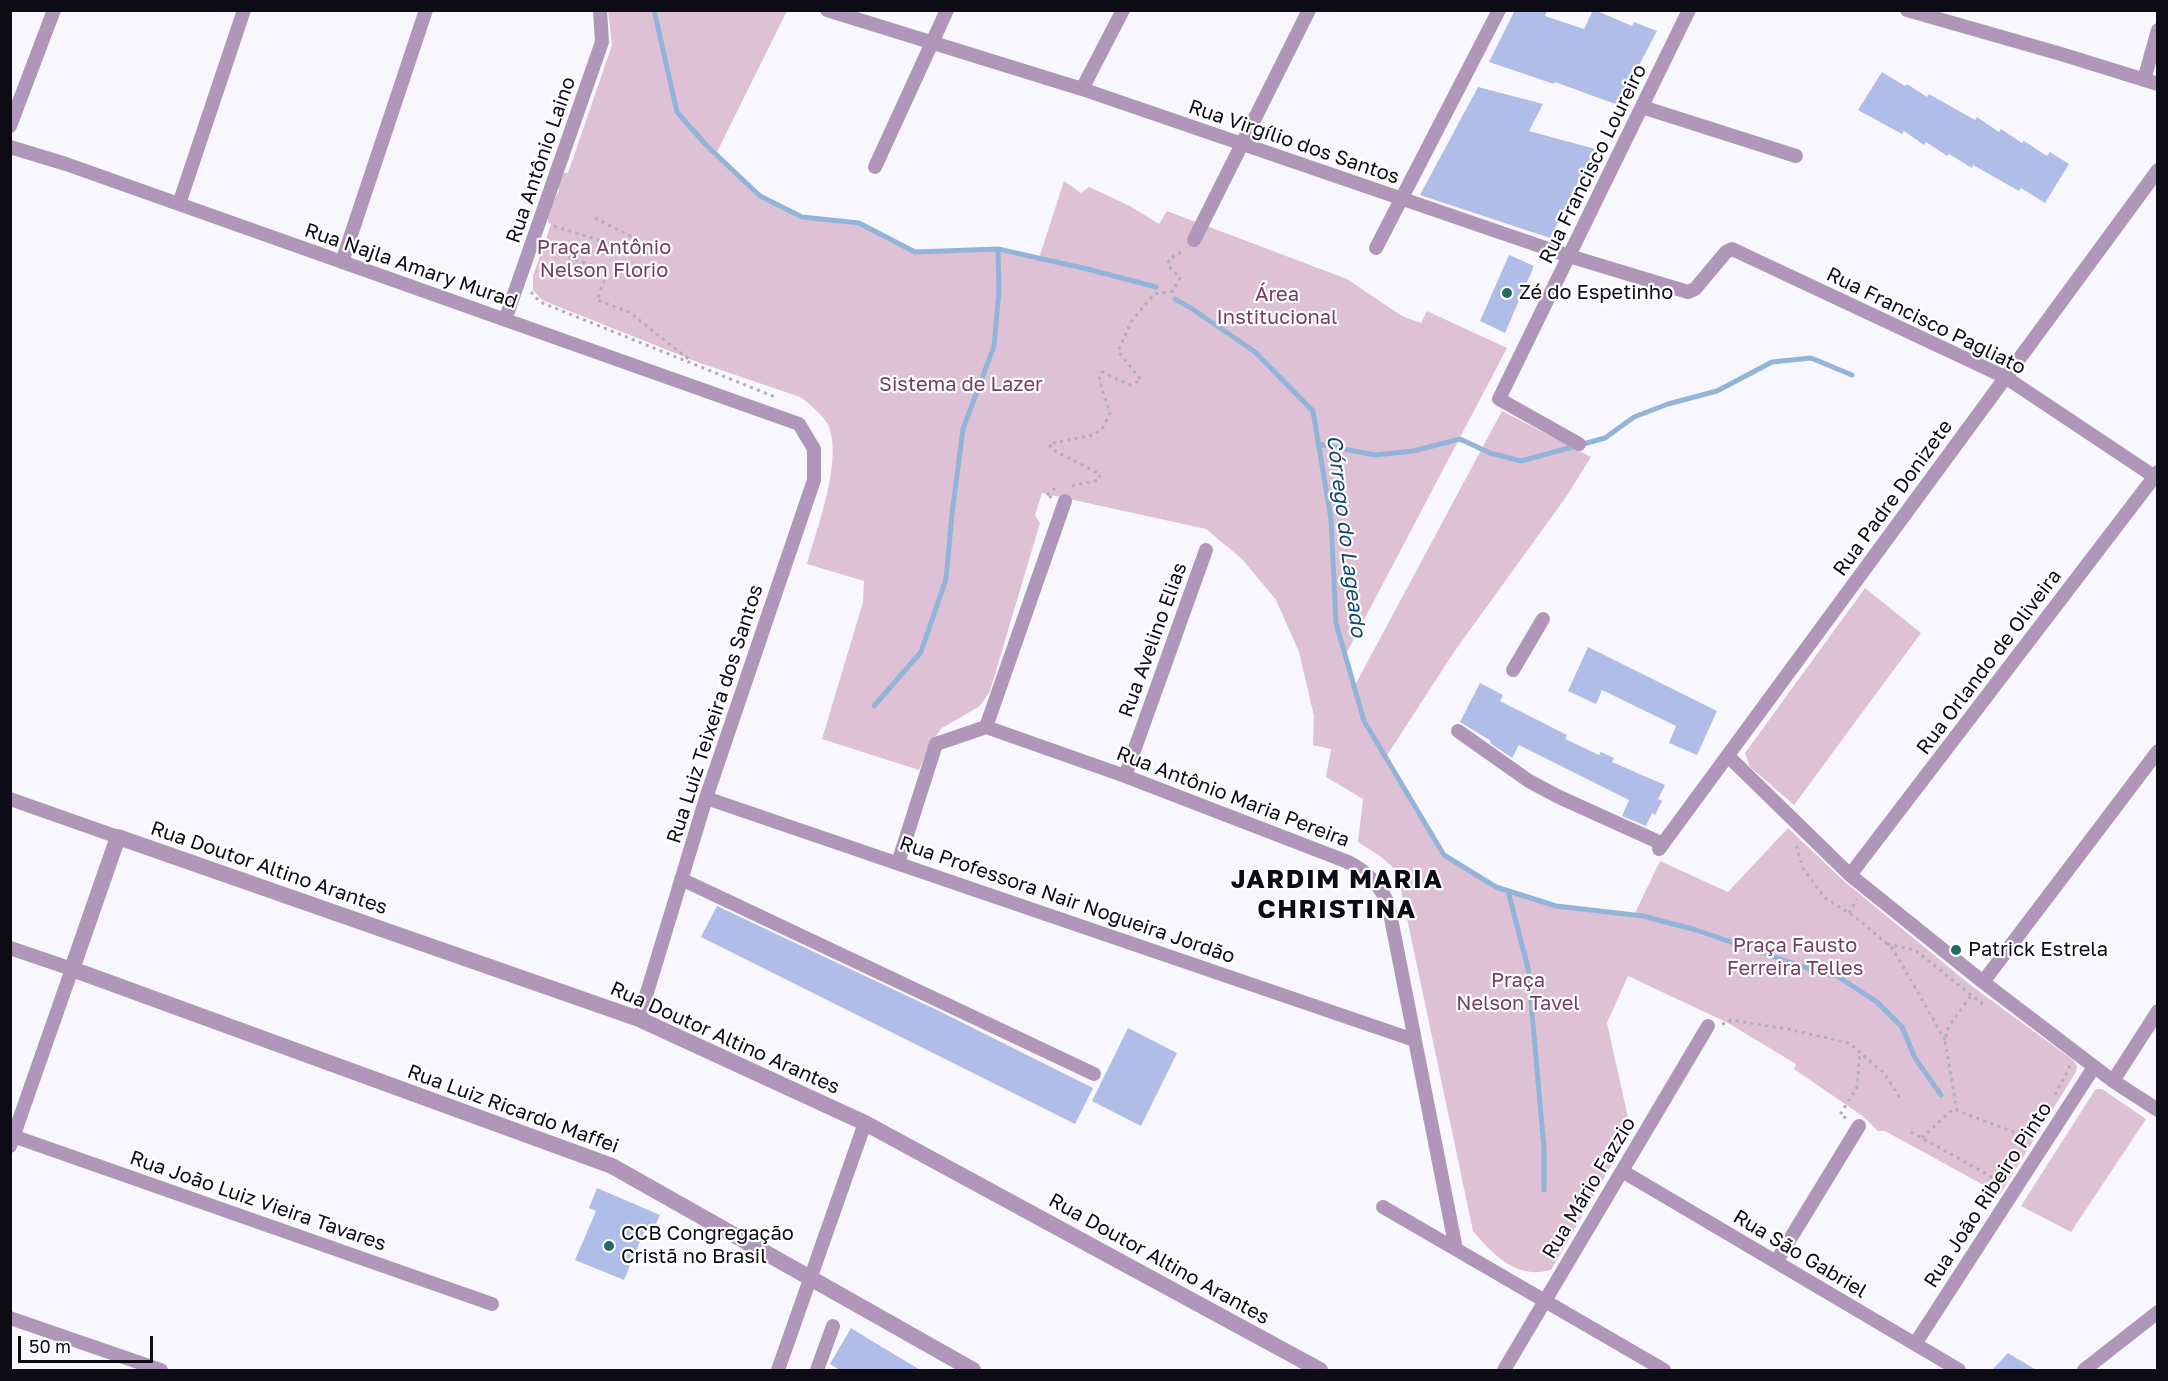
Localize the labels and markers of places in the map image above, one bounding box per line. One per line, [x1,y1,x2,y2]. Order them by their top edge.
place label: Zé do Espetinho [1519,281,1673,305]
marker: Zé do Espetinho [1500,286,1514,300]
place label: Patrick Estrela [1968,938,2108,962]
marker: Patrick Estrela [1949,943,1963,957]
place label: CCB Congregação Cristã no Brasil [621,1222,794,1269]
marker: CCB Congregação Cristã no Brasil [602,1239,616,1253]

